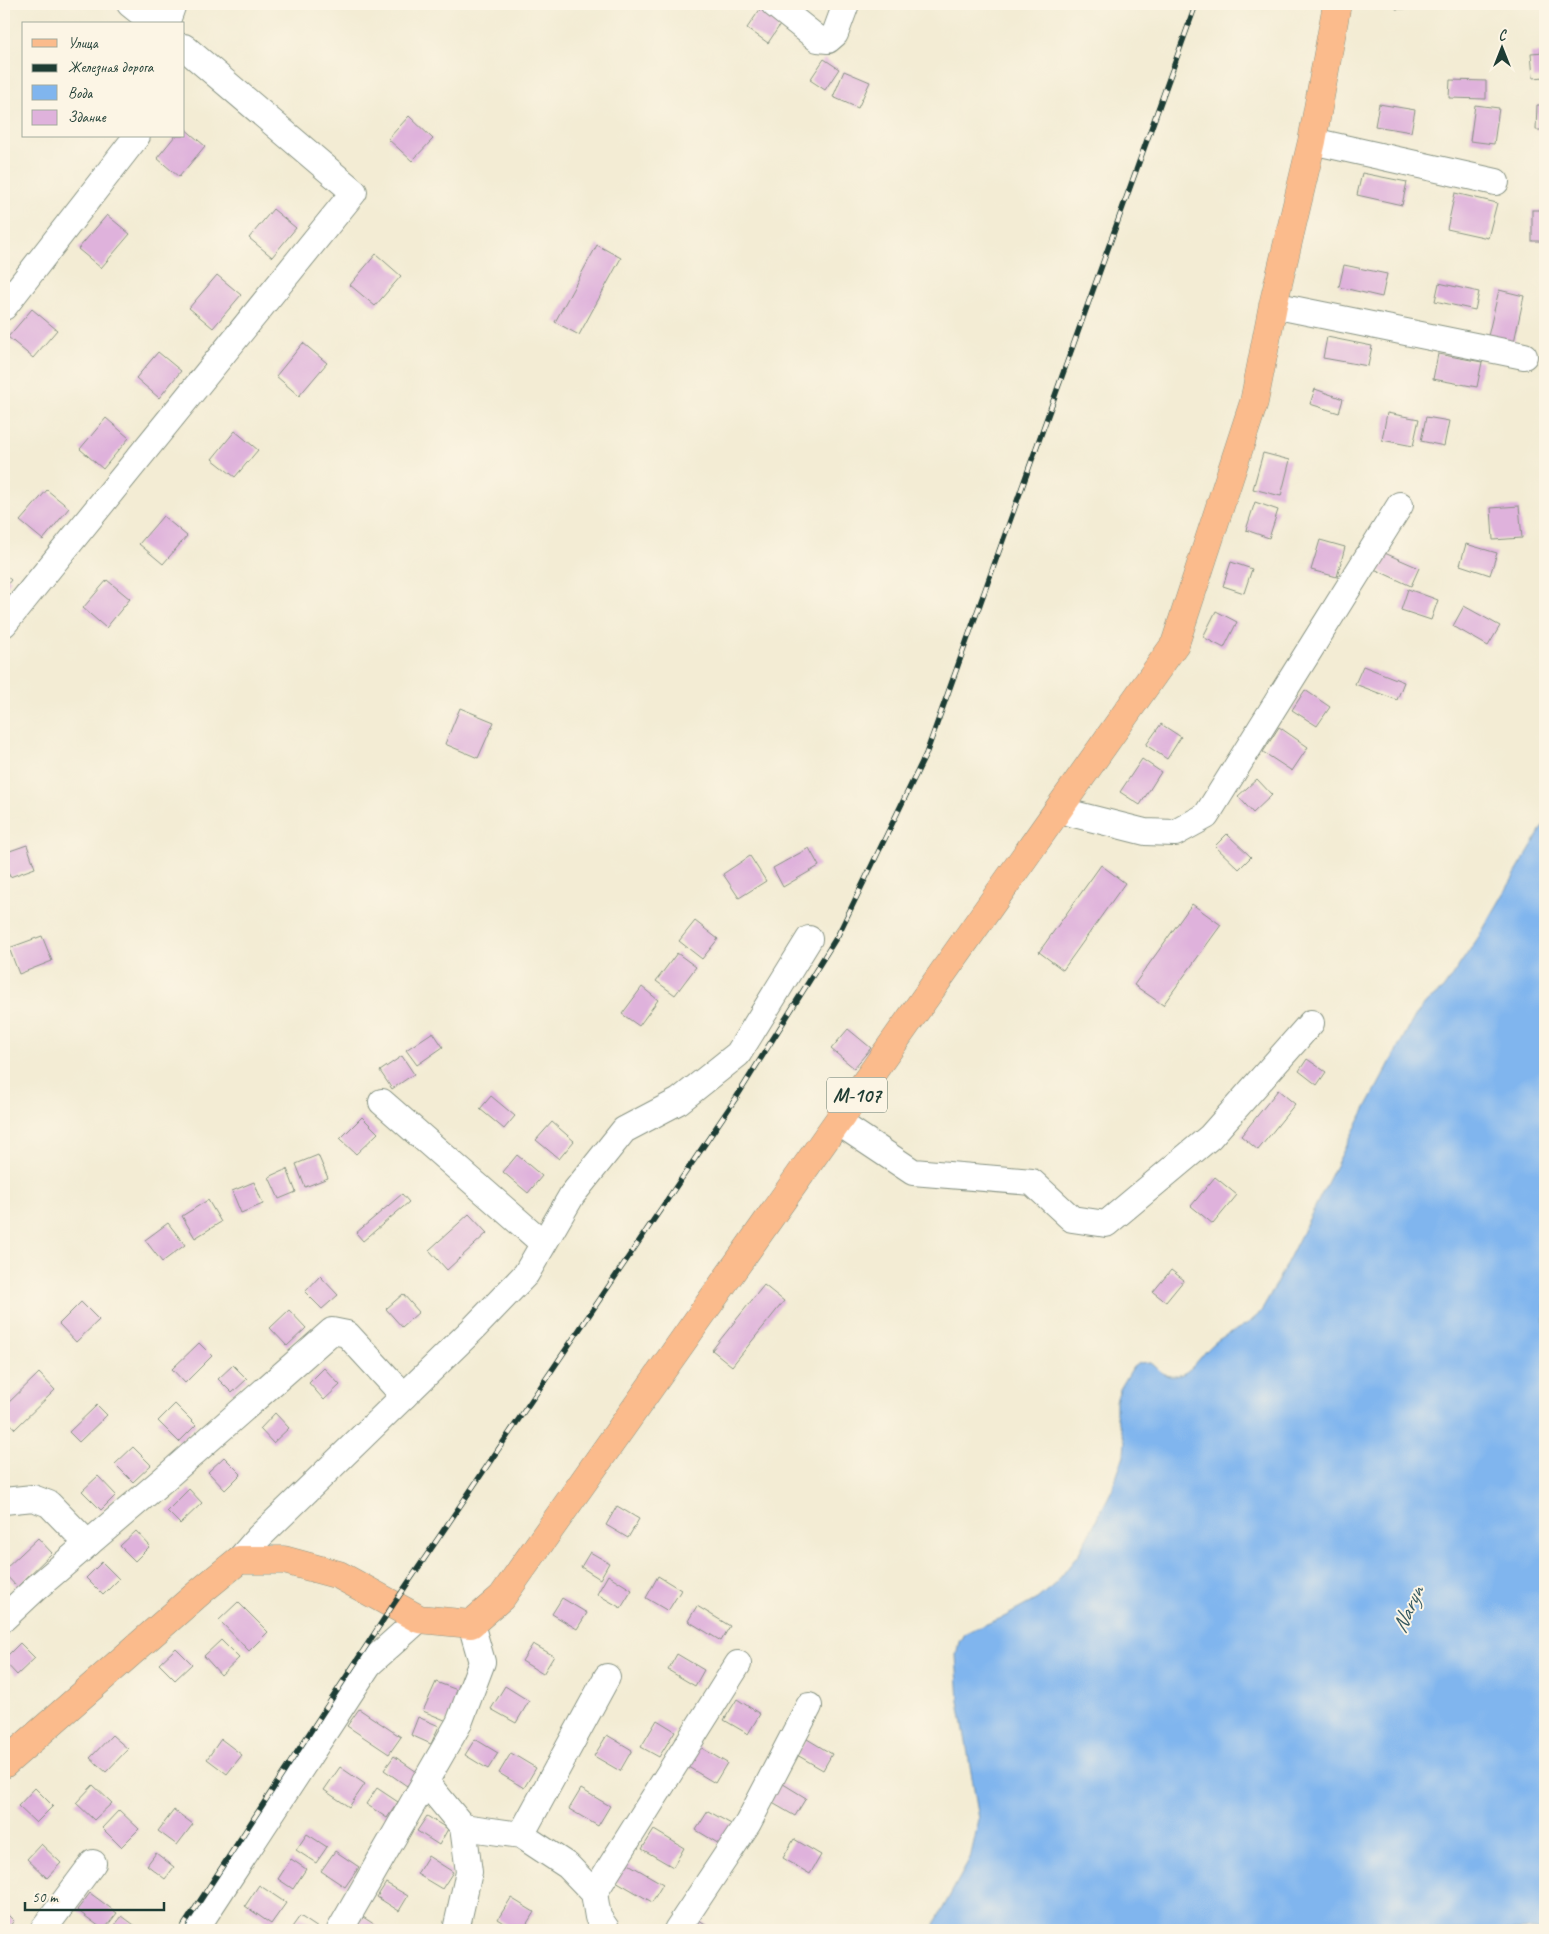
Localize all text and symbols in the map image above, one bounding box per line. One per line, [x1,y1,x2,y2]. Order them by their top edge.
legend [22,22,185,138]
north arrow [1476,22,1526,72]
text: С [1499,27,1508,44]
text: Улица [68,34,99,53]
text: Железная дорога [68,58,155,77]
text: Вода [68,84,93,103]
text: Здание [68,108,107,127]
road number: М-107 [827,1078,887,1112]
water label: Naryn [1385,1580,1431,1637]
scale bar [25,1879,164,1911]
text: 50 m [32,1888,59,1907]

